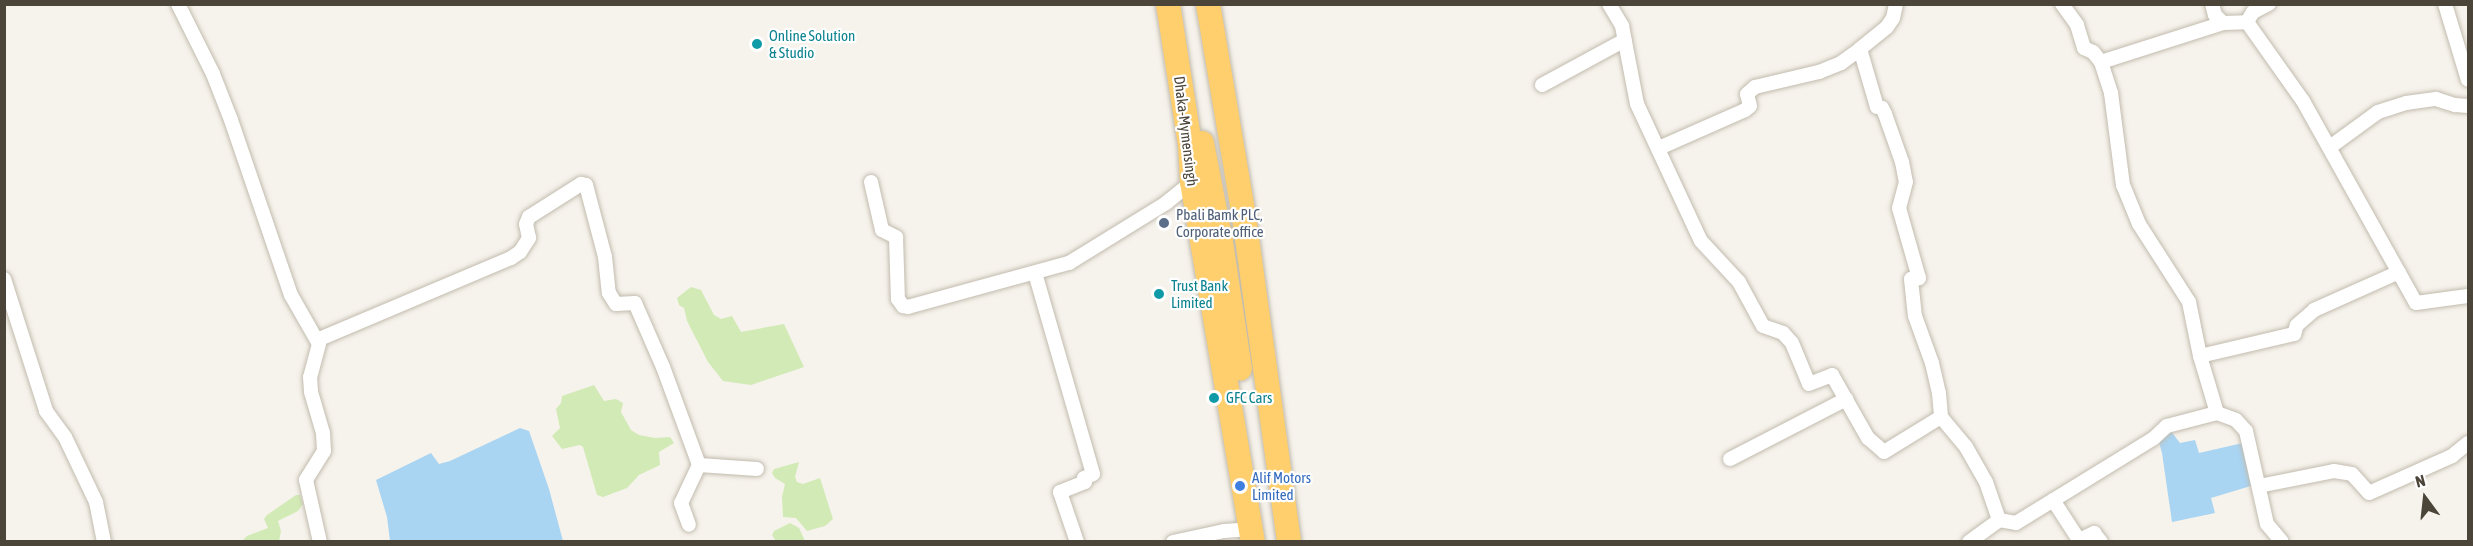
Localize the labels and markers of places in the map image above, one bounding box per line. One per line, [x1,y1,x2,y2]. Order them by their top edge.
place label: Online Solution & Studio [769,26,855,61]
marker: Online Solution & Studio [750,37,764,51]
place label: Pbali Bamk PLC, Corporate office [1176,205,1264,240]
marker: Pbali Bamk PLC, Corporate office [1157,216,1171,230]
place label: Trust Bank Limited [1171,276,1228,311]
marker: Trust Bank Limited [1152,287,1166,301]
place label: GFC Cars [1226,389,1272,407]
marker: GFC Cars [1207,391,1221,405]
place label: Alif Motors Limited [1252,468,1311,503]
marker: Alif Motors Limited [1233,479,1247,493]

